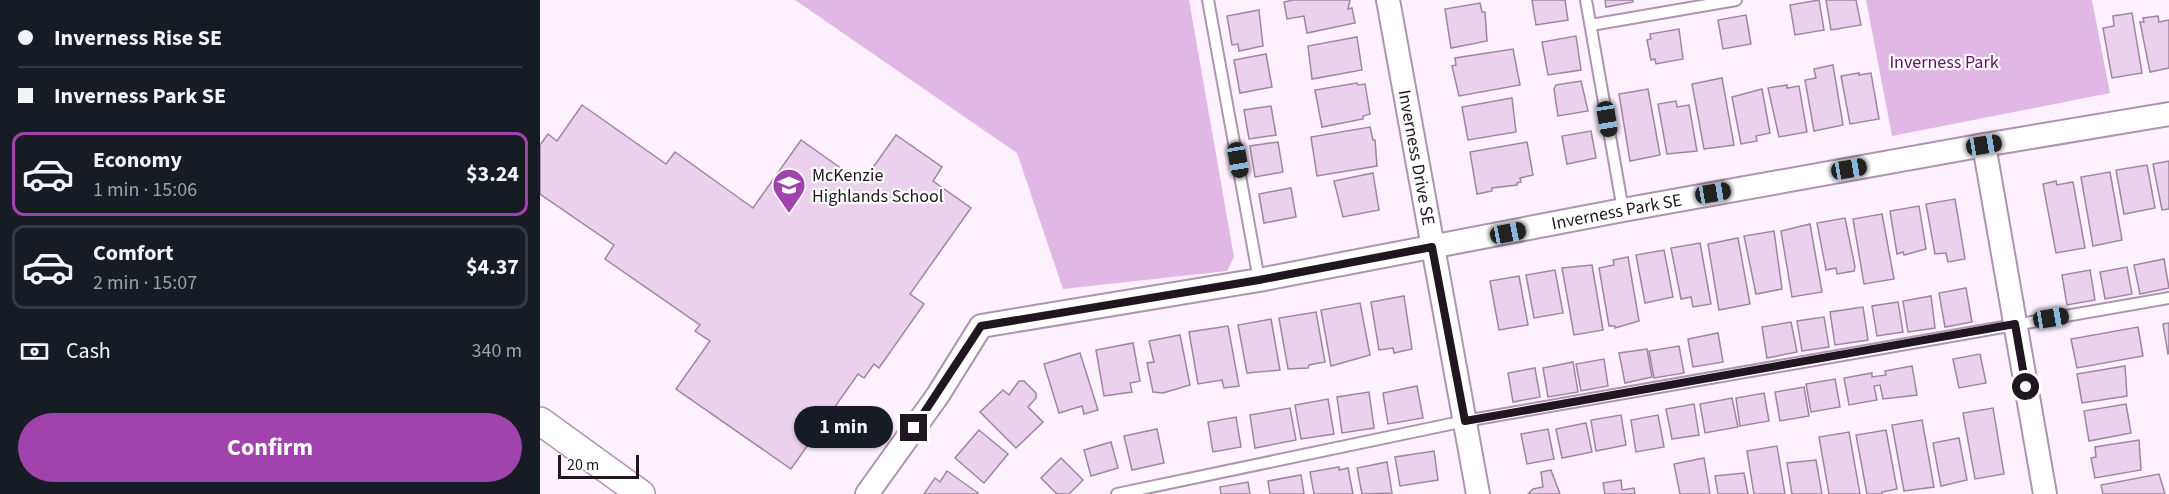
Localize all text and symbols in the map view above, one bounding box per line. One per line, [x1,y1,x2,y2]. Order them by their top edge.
text: Inverness Rise SE [54,22,222,54]
park label: Inverness Park [1889,50,1999,75]
text: Inverness Park SE [54,80,226,112]
street label: Inverness Drive SE [1392,88,1441,227]
car [1595,100,1619,138]
car [1965,133,2003,157]
car [1226,141,1250,179]
text: Economy [93,144,182,176]
icon: car [21,147,75,201]
car [1830,157,1868,181]
text: $3.24 [466,158,519,190]
place label: McKenzie Highlands School [812,163,943,209]
school or university icon: McKenzie Highlands School [771,167,807,214]
text: 1 min · 15:06 [93,176,197,204]
car [1694,181,1732,205]
street label: Inverness Park SE [1549,188,1684,236]
car [1489,221,1527,245]
text: Comfort [93,237,174,269]
icon: car [21,240,75,294]
text: $4.37 [466,251,519,283]
text: 2 min · 15:07 [93,269,197,297]
car [2032,306,2070,330]
icon: cash [18,335,51,368]
text: Cash [66,335,111,367]
text: 340 m [472,337,522,365]
route start [2012,373,2039,400]
callout: 1 min [794,407,893,449]
button: Confirm [18,413,522,482]
text: 1 min [819,413,868,441]
route end [900,414,927,441]
scale bar [558,452,639,480]
text: 20 m [567,454,599,476]

